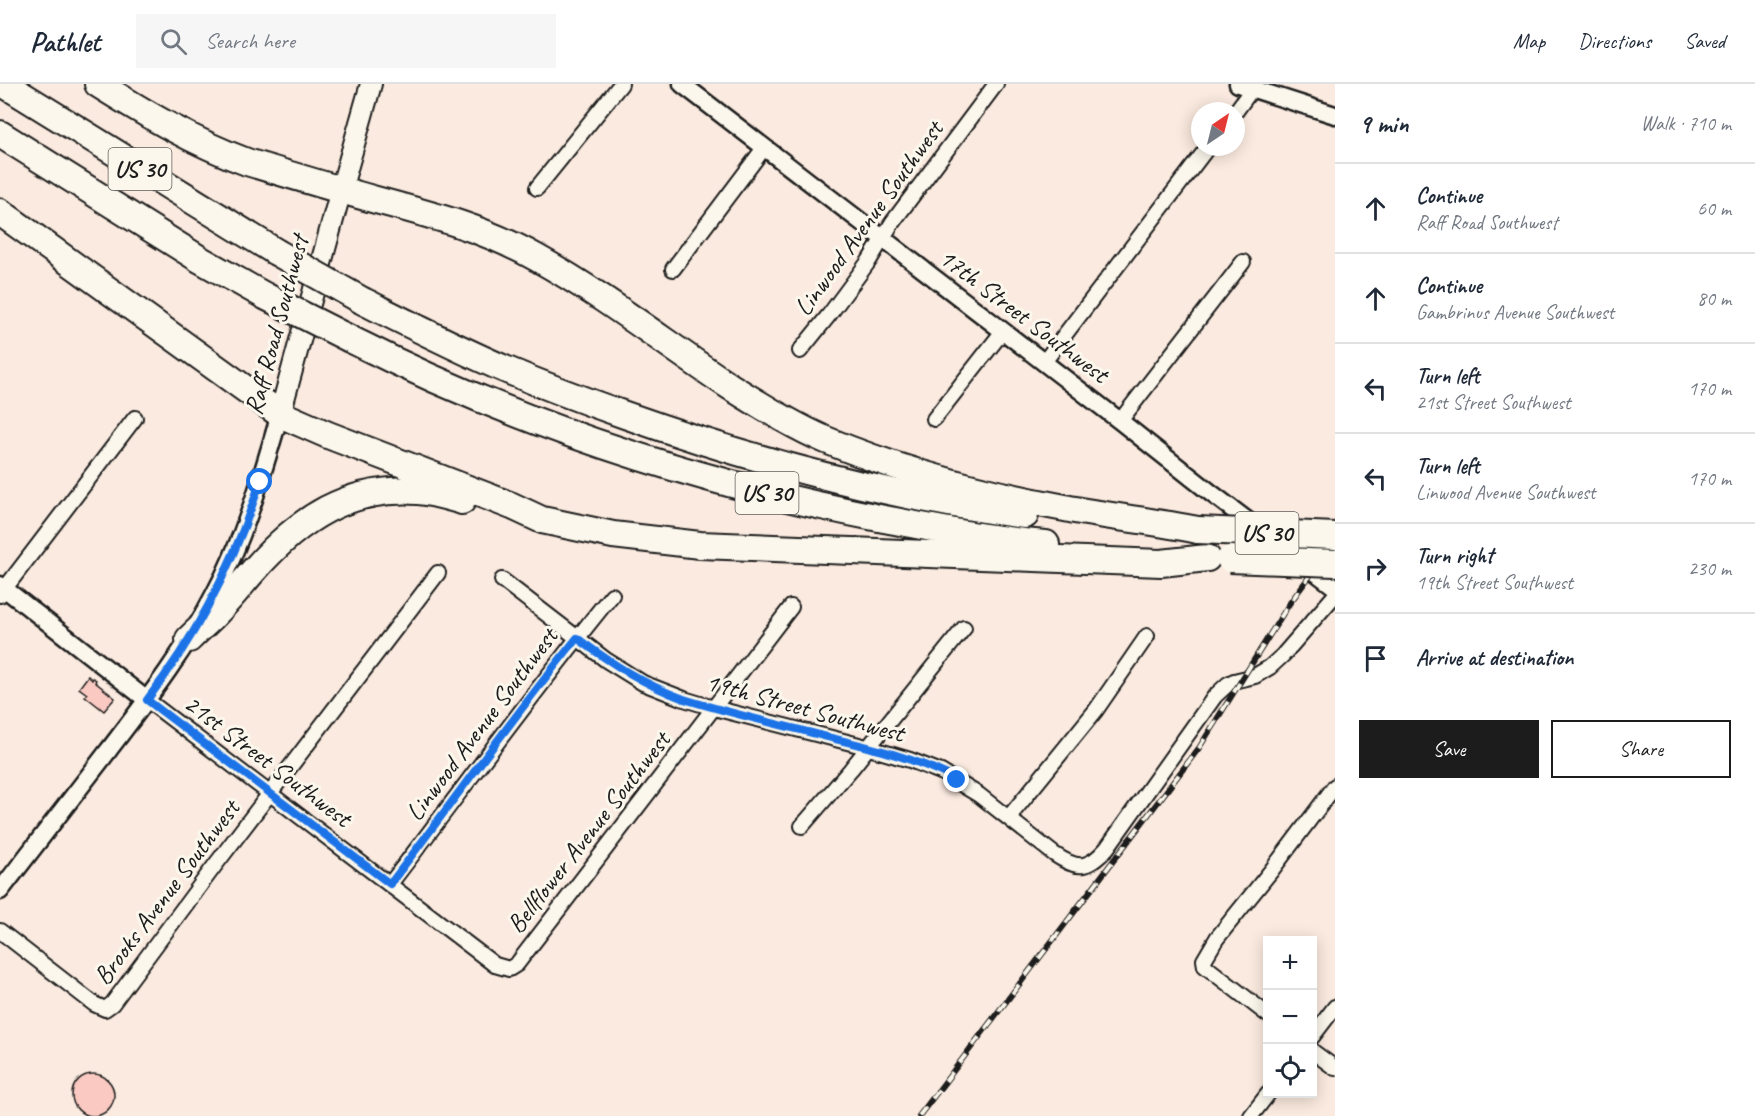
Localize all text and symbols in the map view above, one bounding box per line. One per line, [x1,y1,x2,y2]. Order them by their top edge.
search box [136,14,556,68]
text: Pathlet [30,24,100,59]
icon: search [157,25,190,58]
text: Search here [205,27,295,55]
text: Map [1513,28,1545,54]
text: Directions [1578,28,1651,54]
text: Saved [1684,28,1725,54]
north arrow [1191,102,1245,156]
text: 9 min [1359,107,1409,140]
text: Walk · 710 m [1641,111,1731,136]
street label: Linwood Avenue Southwest [787,112,952,322]
road number: US 30 [108,148,172,190]
text: Continue [1416,182,1482,210]
icon: ahead [1359,192,1392,225]
text: 60 m [1697,196,1731,221]
text: Raff Road Southwest [1416,210,1558,235]
street label: Raff Road Southwest [237,229,317,418]
street label: 17th Street Southwest [932,241,1117,391]
text: Continue [1416,272,1482,300]
icon: ahead [1359,282,1392,315]
text: 80 m [1697,286,1731,311]
text: Gambrinus Avenue Southwest [1416,300,1614,325]
text: Turn left [1416,362,1480,390]
icon: left [1359,372,1392,405]
text: 170 m [1688,376,1731,401]
text: 21st Street Southwest [1416,390,1571,415]
text: Turn left [1416,452,1480,480]
icon: left [1359,462,1392,495]
text: 170 m [1688,466,1731,491]
route start [246,468,272,494]
road number: US 30 [736,472,798,514]
text: Linwood Avenue Southwest [1416,480,1595,505]
road number: US 30 [1236,512,1298,554]
text: Turn right [1416,542,1493,570]
icon: right [1359,552,1392,585]
text: 230 m [1688,556,1731,581]
text: 19th Street Southwest [1416,570,1573,595]
street label: Linwood Avenue Southwest [398,619,566,827]
icon: arrive [1359,642,1392,675]
text: Arrive at destination [1416,644,1573,672]
street label: 19th Street Southwest [702,665,910,750]
street label: 21st Street Southwest [177,687,360,836]
button: Save [1359,720,1539,778]
button: Share [1551,720,1731,778]
street label: Bellflower Avenue Southwest [499,723,679,940]
route end [943,766,969,792]
street label: Brooks Avenue Southwest [86,791,248,991]
map controls [1263,936,1317,1098]
button: + [1263,936,1317,990]
button: − [1263,990,1317,1044]
button: locate [1263,1044,1317,1098]

